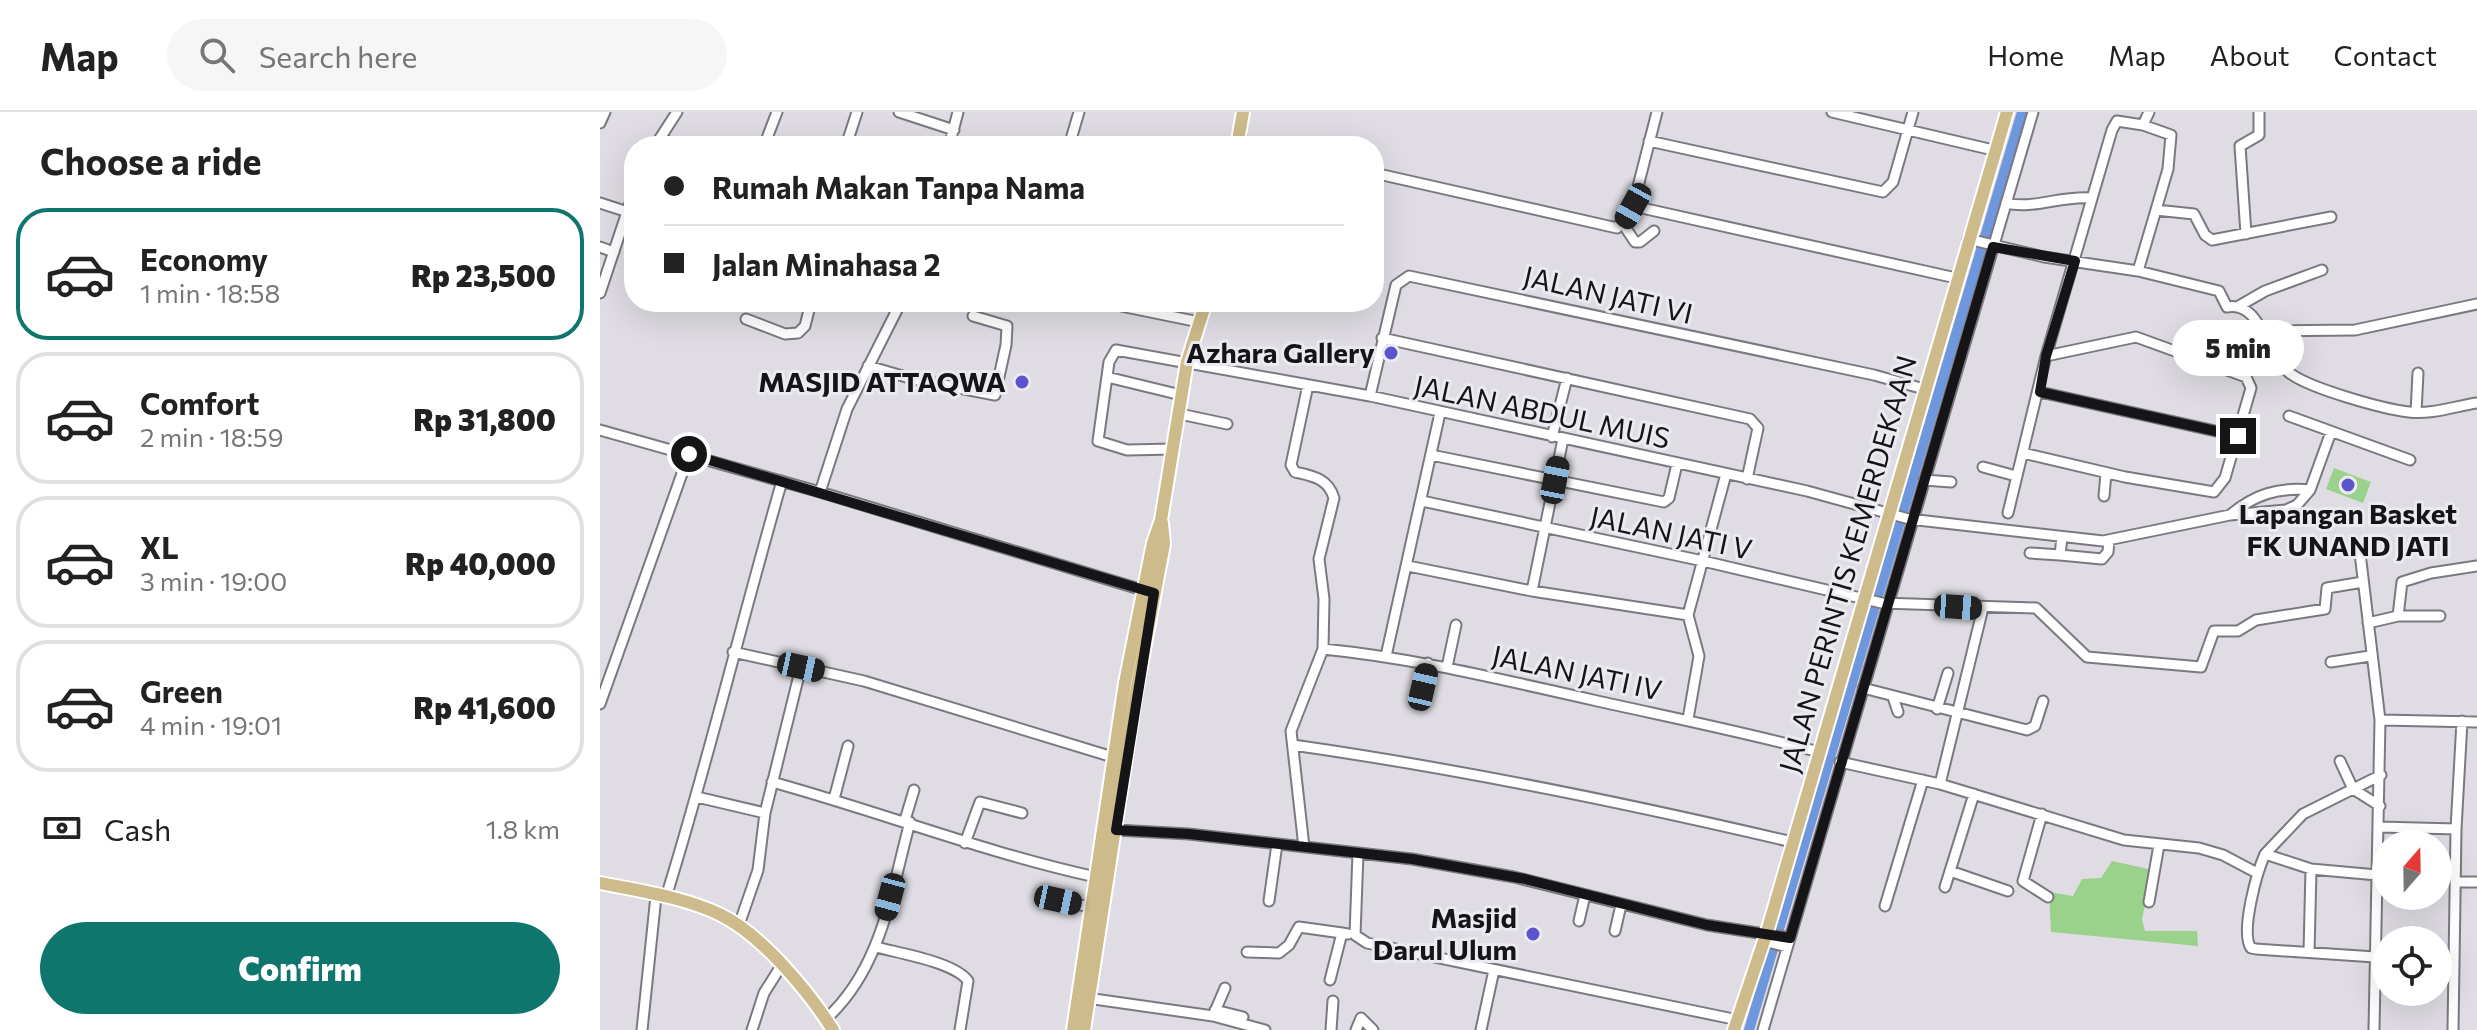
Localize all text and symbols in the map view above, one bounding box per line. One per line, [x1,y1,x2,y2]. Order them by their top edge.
search box [167,19,727,91]
text: Map [40,32,119,79]
icon: search [195,33,239,77]
text: Search here [259,37,417,74]
text: Home [1987,38,2064,72]
text: Map [2108,38,2166,72]
text: About [2210,38,2290,72]
text: Contact [2334,38,2437,72]
text: Choose a ride [40,138,261,182]
text: Rumah Makan Tanpa Nama [712,168,1085,205]
car [1611,179,1655,233]
icon: car [44,238,116,310]
text: Economy [140,240,268,277]
text: Jalan Minahasa 2 [712,245,941,282]
text: Rp 23,500 [411,256,556,293]
street label: JALAN JATI VI [1520,258,1696,330]
text: 1 min · 18:58 [140,277,280,308]
callout: 5 min [2172,320,2304,376]
text: 5 min [2205,332,2271,363]
place label: Azhara Gallery [1186,335,1375,369]
marker: Azhara Gallery [1382,344,1400,362]
street label: JALAN PERINTIS KEMERDEKAAN [1771,351,1923,776]
place label: MASJID ATTAQWA [758,364,1006,398]
street label: JALAN ABDUL MUIS [1411,367,1673,455]
marker: MASJID ATTAQWA [1013,373,1031,391]
icon: car [44,382,116,454]
text: Comfort [140,384,259,421]
text: Rp 31,800 [413,400,556,437]
route end [2220,418,2256,454]
text: 2 min · 18:59 [140,421,284,452]
route start [671,436,707,472]
car [1539,454,1571,506]
marker: Lapangan Basket FK UNAND JATI [2339,476,2357,494]
place label: Lapangan Basket FK UNAND JATI [2239,496,2457,562]
street label: JALAN JATI V [1587,498,1755,566]
icon: car [44,526,116,598]
text: XL [140,528,179,565]
text: Rp 40,000 [405,544,556,581]
text: 3 min · 19:00 [140,565,287,596]
car [1933,593,1983,621]
street label: JALAN JATI IV [1489,637,1665,707]
car [775,650,827,684]
car [1406,661,1440,713]
icon: car [44,670,116,742]
text: Green [140,672,223,709]
text: Rp 41,600 [413,688,556,725]
text: 4 min · 19:01 [140,709,282,740]
icon: cash [40,806,84,850]
text: Cash [104,810,171,847]
text: 1.8 km [486,813,560,844]
north arrow [2372,830,2452,910]
map controls [2372,830,2452,1006]
car [872,871,908,923]
car [1032,883,1084,917]
place label: Masjid Darul Ulum [1373,900,1517,966]
button: Confirm [40,922,560,1014]
marker: Masjid Darul Ulum [1524,925,1542,943]
button: locate [2372,926,2452,1006]

